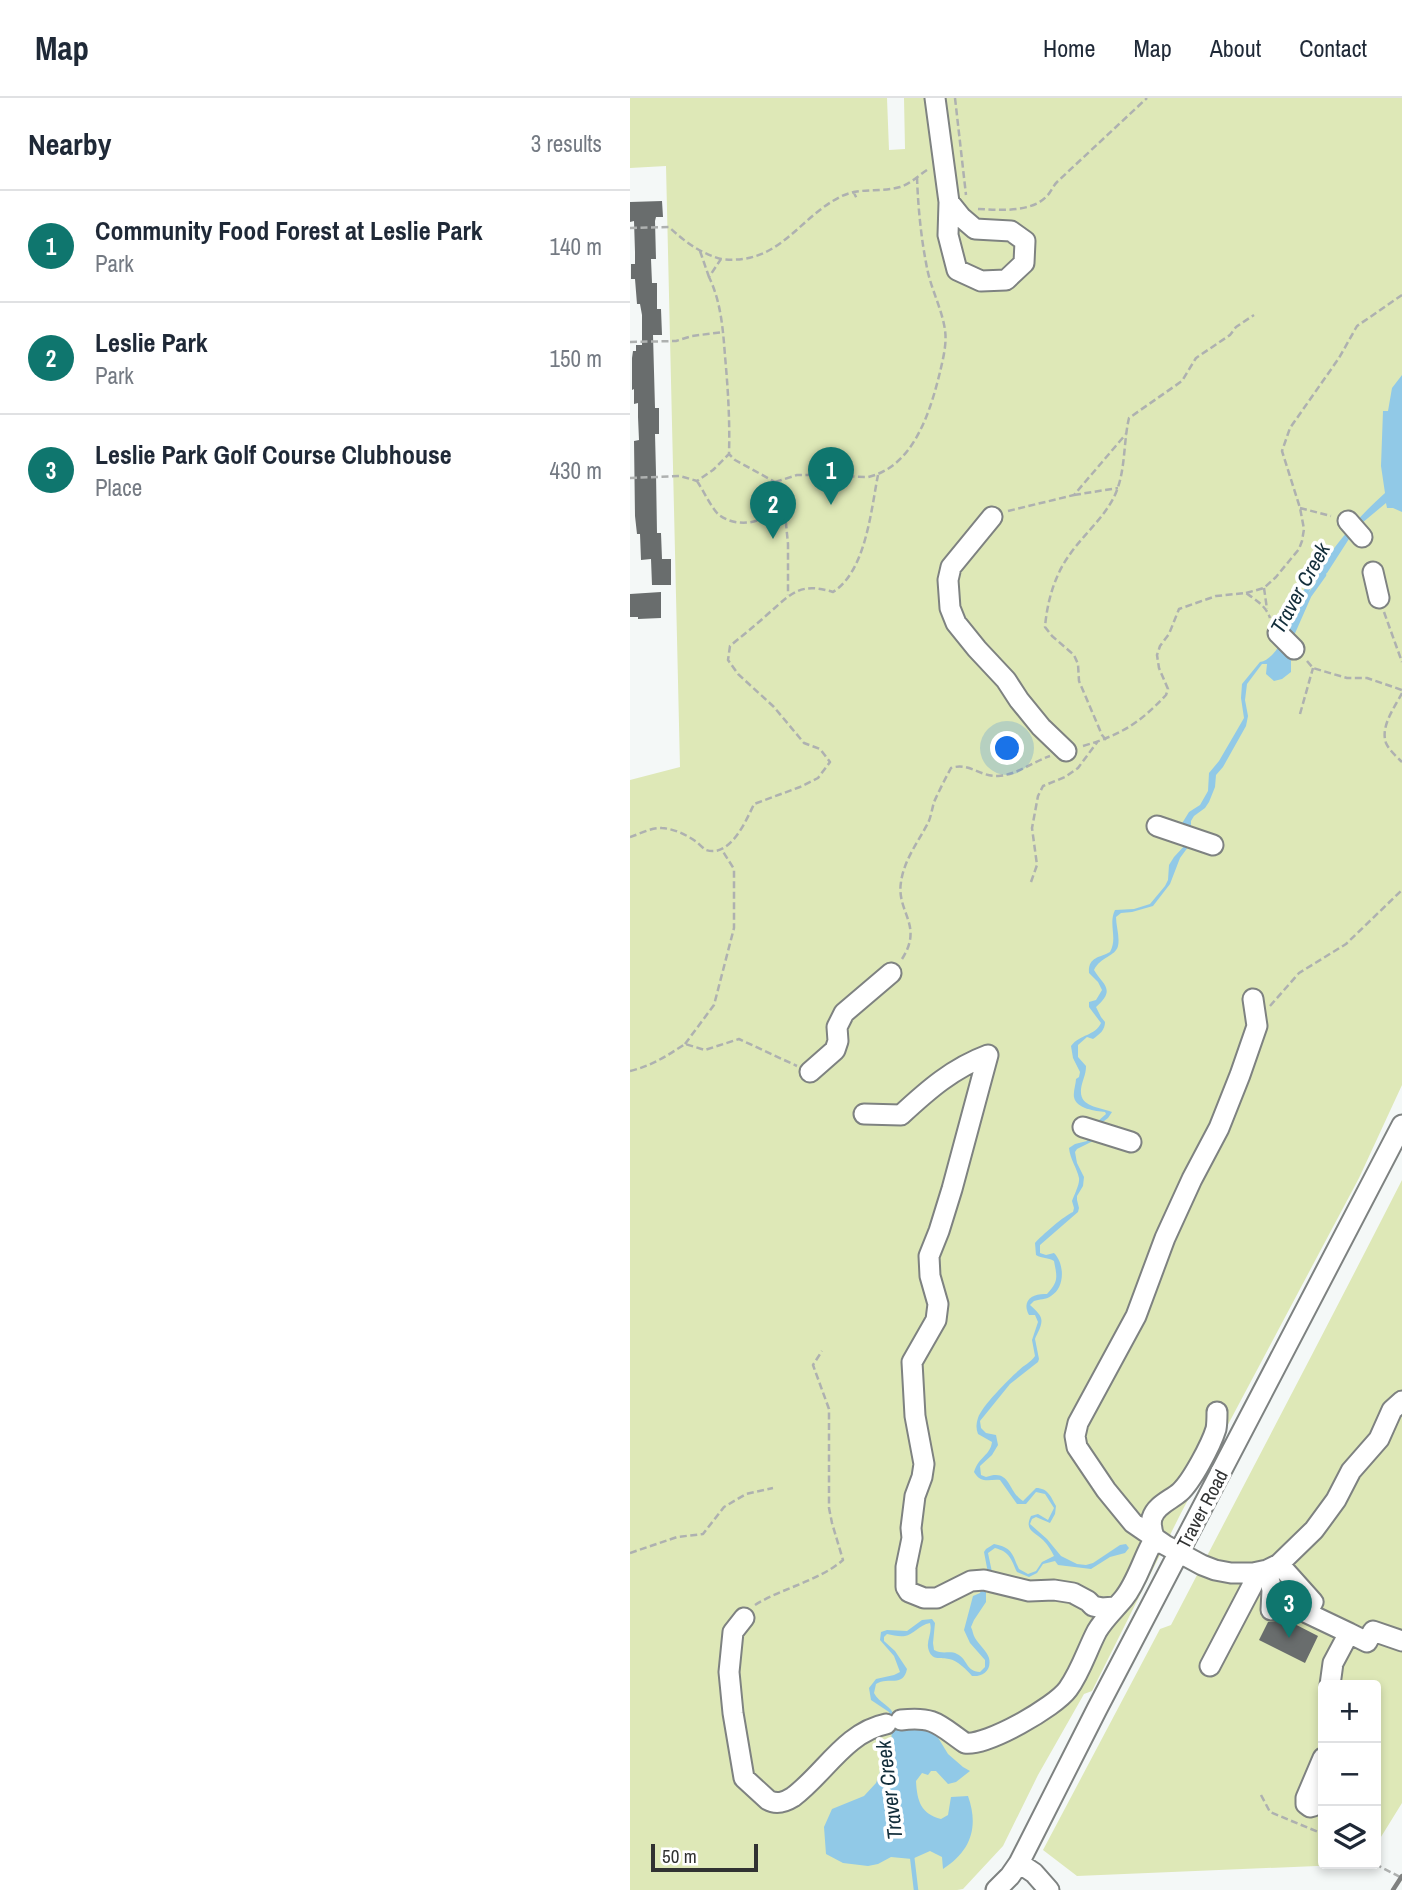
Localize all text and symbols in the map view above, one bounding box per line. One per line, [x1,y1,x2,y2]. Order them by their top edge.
text: Map [35,26,89,70]
text: Home [1043,32,1095,64]
text: Map [1133,32,1172,64]
text: About [1210,32,1261,64]
text: Contact [1299,32,1367,64]
text: Nearby [28,124,111,164]
text: 3 results [531,128,602,159]
text: Community Food Forest at Leslie Park [95,213,483,248]
text: 1 [46,231,56,262]
text: 140 m [550,231,602,262]
text: Park [95,248,134,279]
text: Leslie Park [95,325,208,360]
text: 2 [46,343,56,374]
text: 150 m [550,343,602,374]
text: Park [95,360,134,391]
text: Leslie Park Golf Course Clubhouse [95,437,452,472]
pin: 1 [808,447,854,505]
text: 3 [46,455,56,486]
text: 430 m [550,455,602,486]
text: Place [95,472,142,503]
pin: 2 [750,481,796,539]
water label: Traver Creek [1263,536,1338,639]
your location [990,731,1024,765]
street label: Traver Road [1170,1465,1234,1553]
pin: 3 [1266,1580,1312,1638]
map controls [1318,1680,1381,1869]
button: + [1318,1680,1381,1743]
water label: Traver Creek [868,1737,909,1841]
button: − [1318,1743,1381,1806]
button: layers [1318,1806,1381,1869]
scale bar [651,1841,758,1873]
text: 50 m [662,1843,697,1869]

